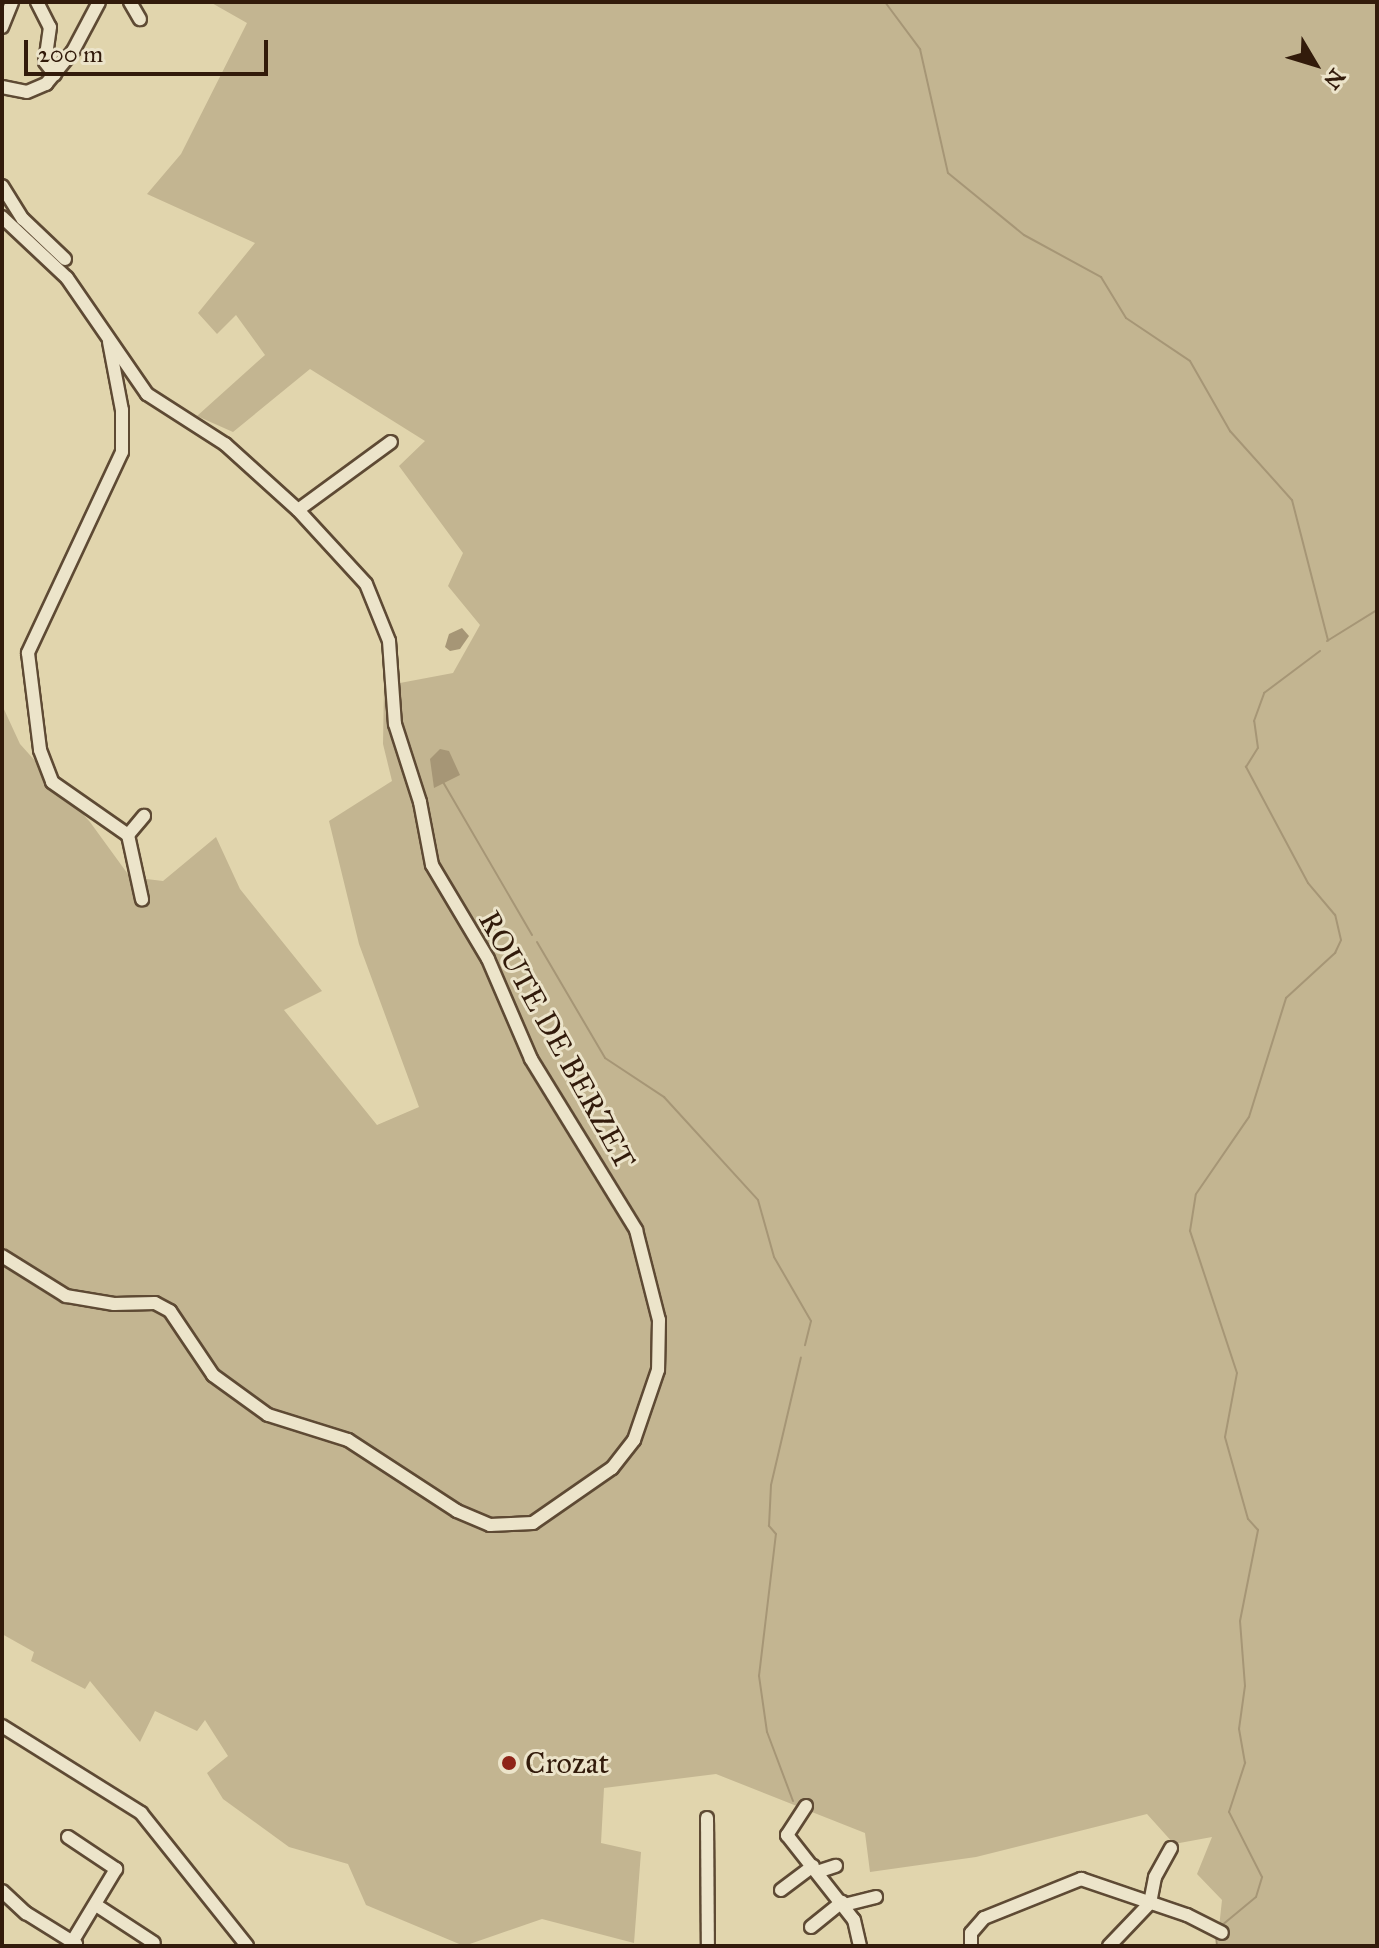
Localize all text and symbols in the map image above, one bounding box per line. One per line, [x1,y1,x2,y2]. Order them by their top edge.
scale bar [28,24,272,74]
north arrow [1275,24,1355,104]
text: 200 m [38,39,103,69]
text: N [1318,63,1351,95]
street label: ROUTE DE BERZET [471,905,643,1175]
place label: Crozat [525,1745,609,1781]
marker: Crozat [500,1754,518,1772]

